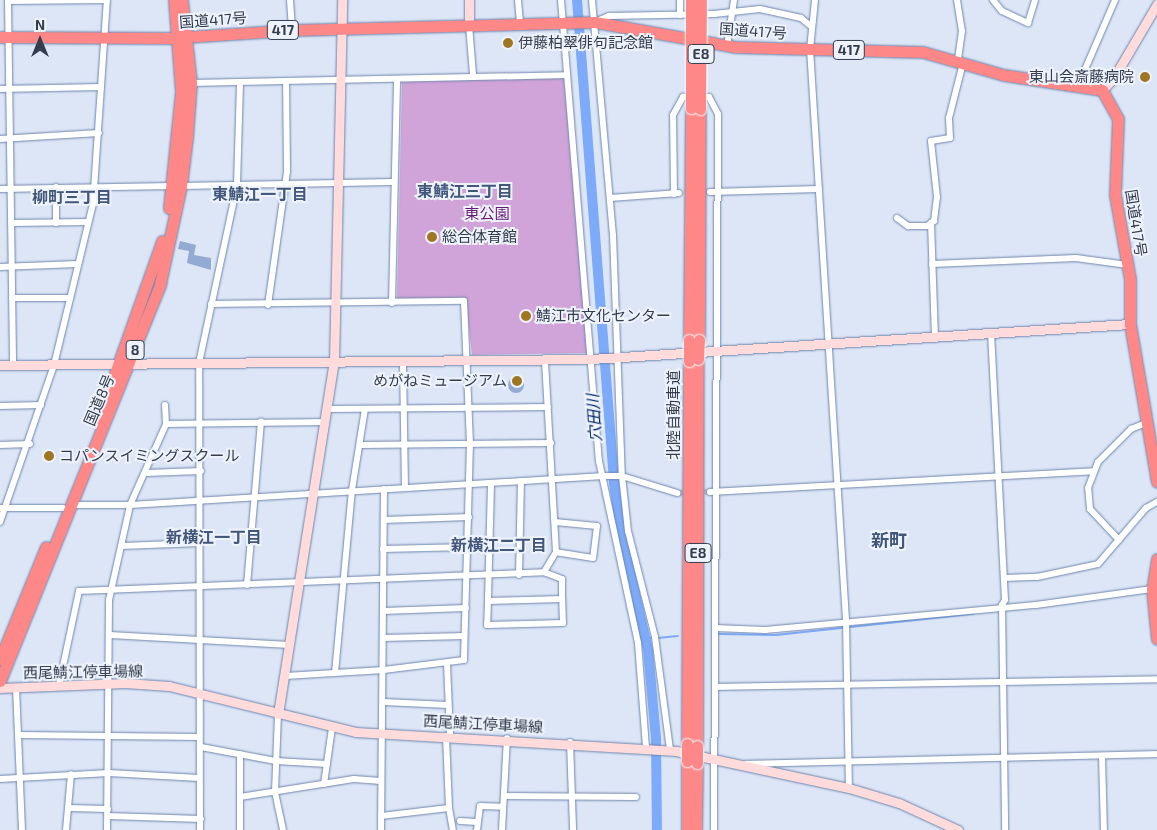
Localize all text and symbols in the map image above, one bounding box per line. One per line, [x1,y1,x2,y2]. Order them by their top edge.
street label: 国道417号 [179,9,247,31]
north arrow [15,15,65,65]
text: N [35,16,45,33]
road number: 417 [267,18,299,42]
street label: 国道417号 [719,20,787,42]
place label: 伊藤柏翠俳句記念館 [518,34,653,52]
marker: 伊藤柏翠俳句記念館 [502,37,514,49]
road number: 417 [833,38,865,62]
road number: E8 [687,42,715,66]
place label: 東山会斎藤病院 [1029,68,1134,86]
marker: 東山会斎藤病院 [1138,70,1152,84]
district label: 東鯖江三丁目 [417,181,513,201]
district label: 東鯖江一丁目 [212,184,308,204]
district label: 柳町三丁目 [32,187,112,207]
street label: 国道417号 [1122,188,1150,258]
park label: 東公園 [465,205,509,223]
place label: 総合体育館 [442,228,517,246]
marker: 総合体育館 [426,231,438,243]
place label: 鯖江市文化センター [536,307,671,325]
marker: 鯖江市文化センター [520,310,532,322]
road number: 8 [125,338,145,362]
street label: 北陸自動車道 [665,370,683,460]
street label: 国道8号 [80,372,118,428]
place label: めがねミュージアム [372,372,507,390]
marker: めがねミュージアム [511,375,523,387]
water label: 穴田川 [583,393,605,443]
place label: コパンスイミングスクール [59,447,239,465]
marker: コパンスイミングスクール [43,450,55,462]
district label: 新横江一丁目 [166,527,262,547]
district label: 新町 [871,529,907,551]
district label: 新横江二丁目 [451,535,547,555]
road number: E8 [684,542,712,564]
street label: 西尾鯖江停車場線 [23,662,143,682]
street label: 西尾鯖江停車場線 [423,712,543,736]

